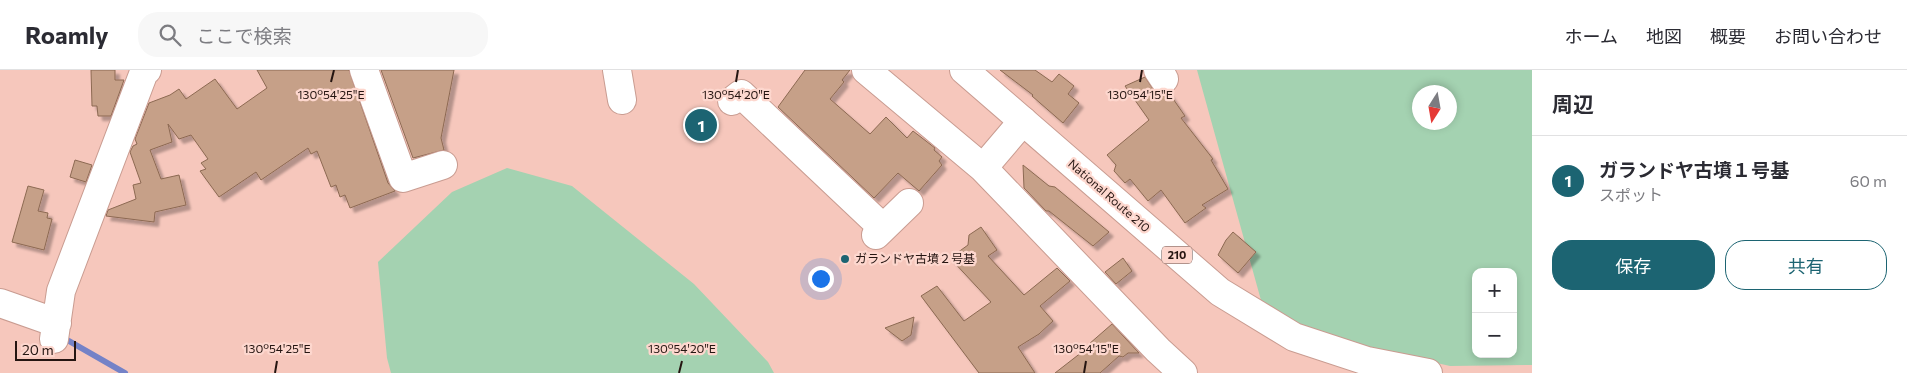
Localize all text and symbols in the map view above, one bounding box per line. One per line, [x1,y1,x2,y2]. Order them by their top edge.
search box [138,12,488,57]
text: Roamly [25,20,108,49]
icon: search [156,21,184,49]
text: ここで検索 [196,24,291,47]
text: ホーム [1565,25,1618,47]
text: 地図 [1646,25,1682,47]
text: 概要 [1710,25,1746,47]
text: お問い合わせ [1774,25,1882,47]
north arrow [1412,85,1457,130]
text: 130°54'25"E [297,87,365,101]
text: 130°54'20"E [702,87,770,101]
text: 130°54'15"E [1107,87,1173,101]
text: 周辺 [1552,91,1594,116]
pin: 1 [685,106,717,144]
street label: National Route 210 [1066,156,1153,235]
text: ガランドヤ古墳１号基 [1599,158,1789,181]
text: 1 [1564,171,1572,190]
text: 60 m [1850,171,1887,190]
text: スポット [1599,185,1663,204]
button: 保存 [1552,240,1715,290]
button: 共有 [1725,240,1887,290]
road number: 210 [1162,246,1192,264]
place label: ガランドヤ古墳２号基 [855,251,975,265]
marker: ガランドヤ古墳２号基 [839,253,851,265]
your location [808,266,834,292]
map controls [1472,268,1517,358]
button: + [1472,268,1517,313]
button: − [1472,313,1517,358]
scale bar [15,338,76,361]
text: 20 m [22,341,54,358]
text: 130°54'25"E [243,341,311,355]
text: 130°54'20"E [648,341,716,355]
text: 130°54'15"E [1053,341,1119,355]

